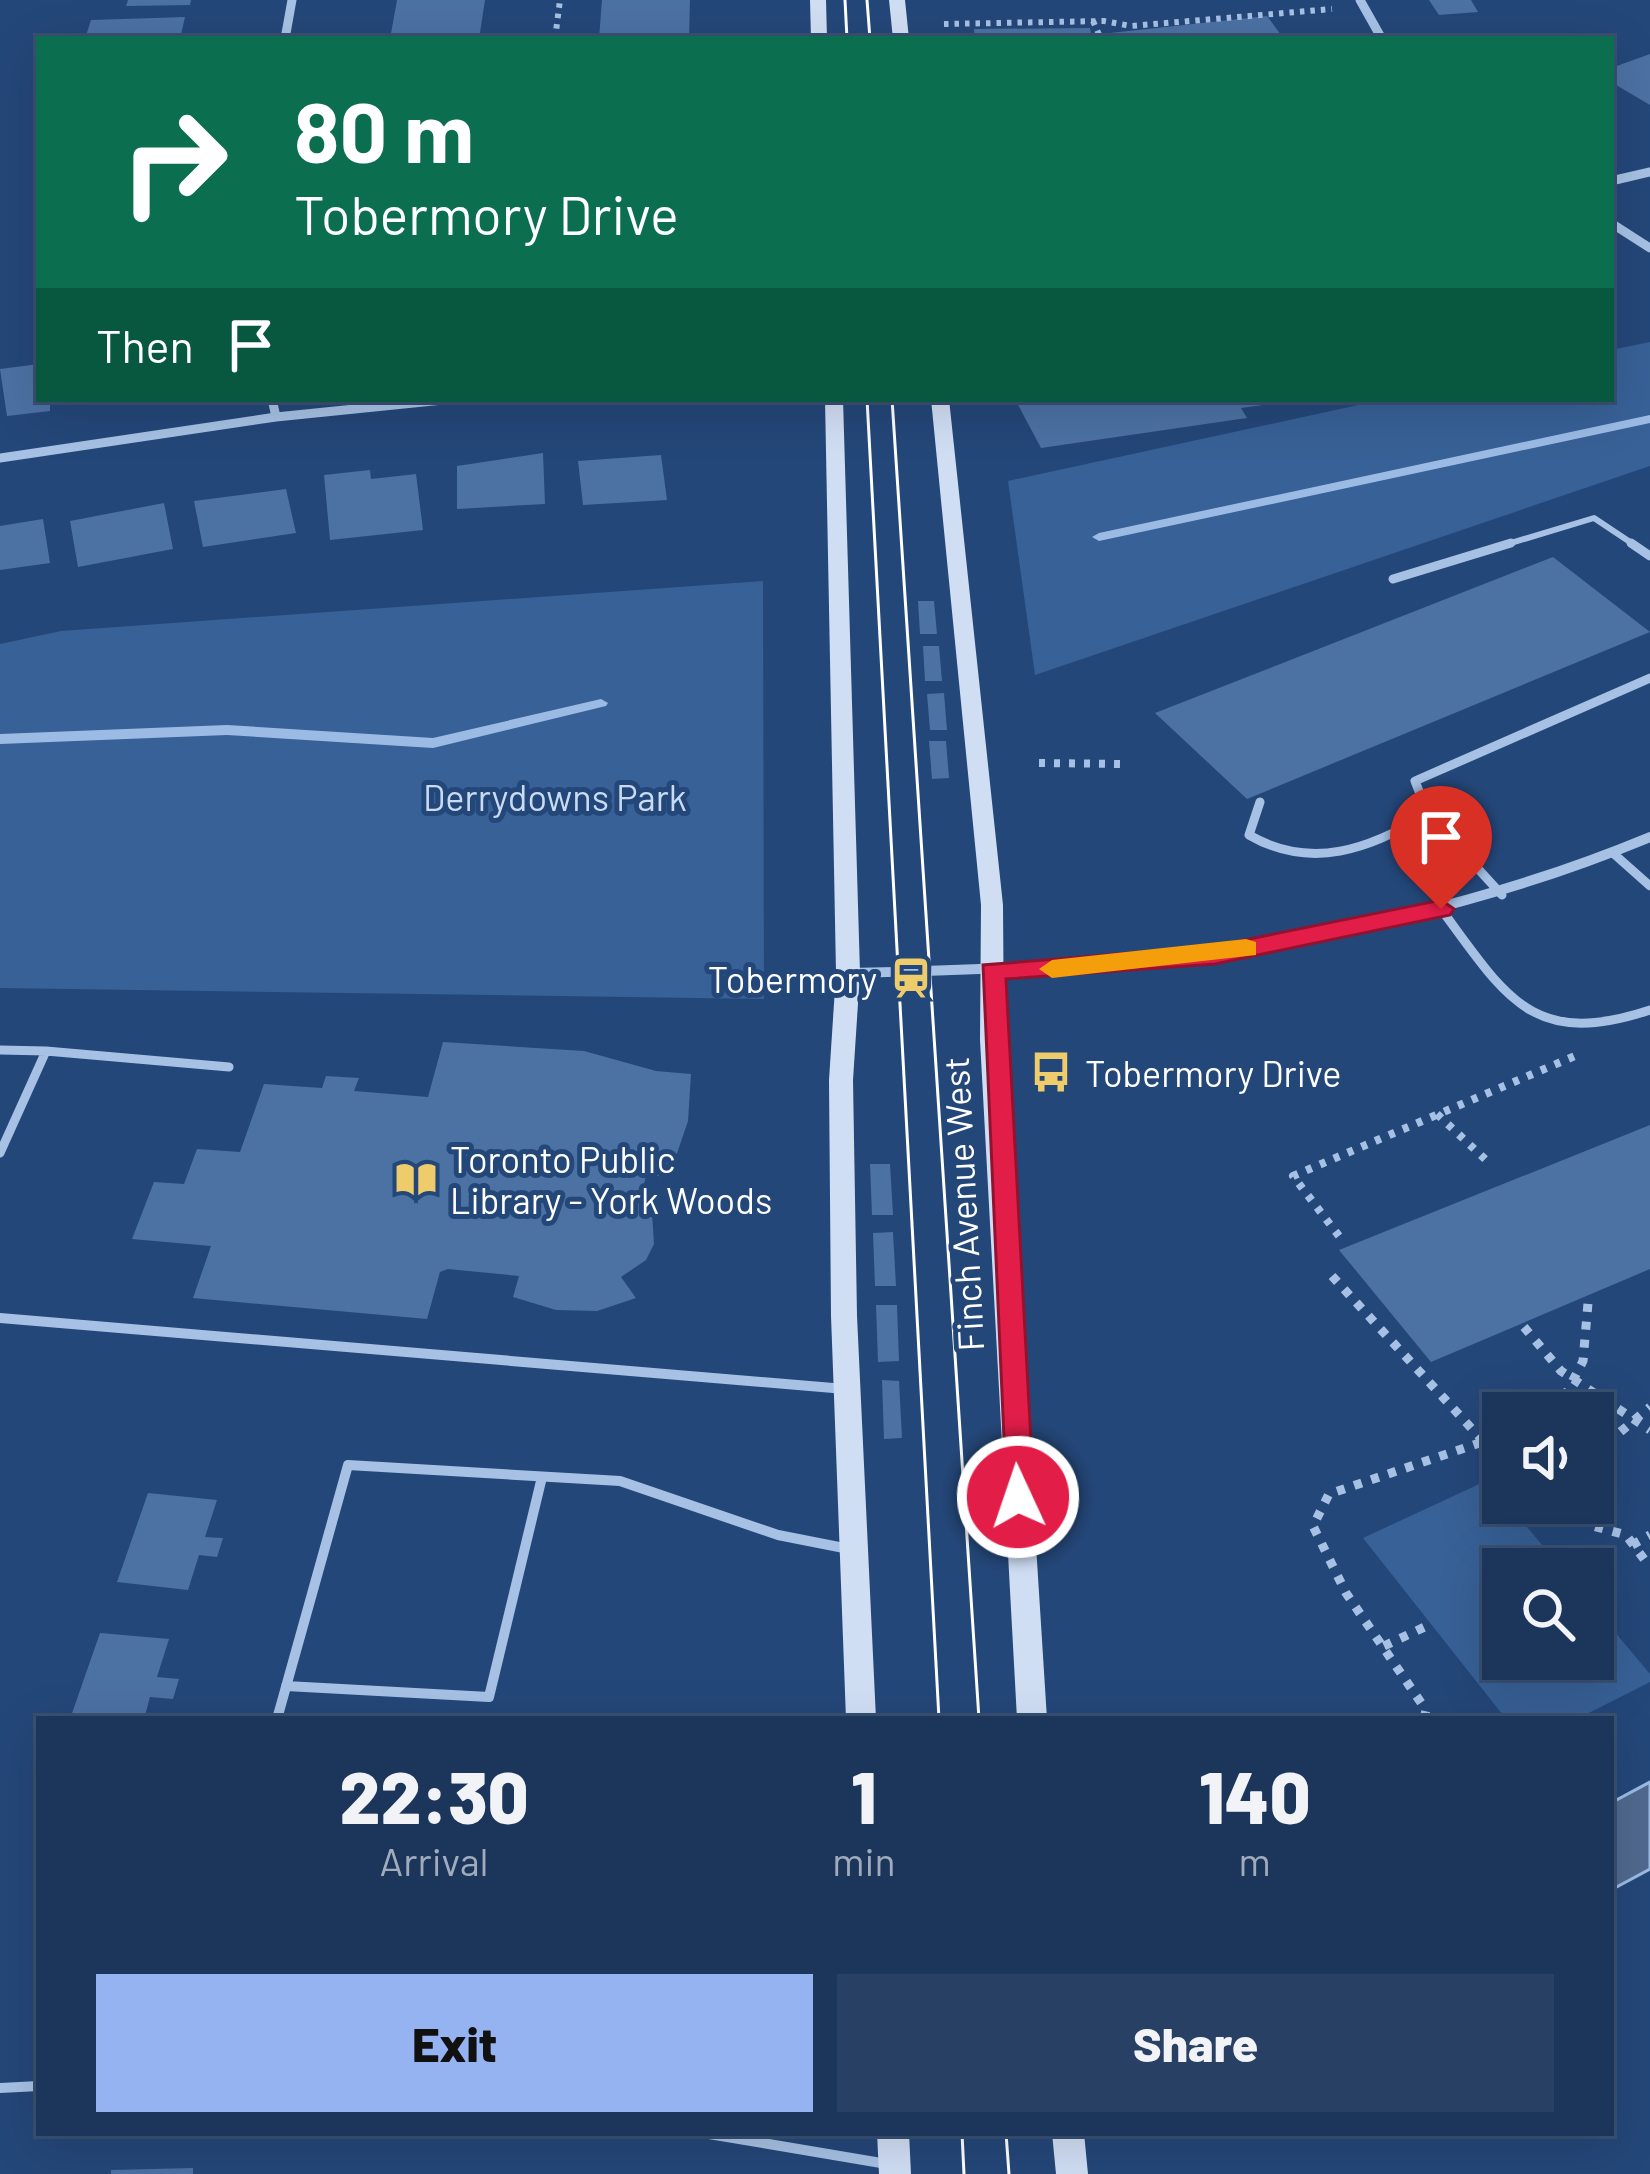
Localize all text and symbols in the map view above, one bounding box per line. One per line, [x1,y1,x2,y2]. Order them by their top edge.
text: 80 m [294,79,474,180]
icon: right [96,84,252,240]
text: Tobermory Drive [294,181,679,246]
icon: arrive [218,312,284,378]
text: Then [96,318,194,372]
park label: Derrydowns Park [423,775,687,818]
pin [1390,786,1492,909]
icon: arrive [1408,804,1474,870]
station icon: Tobermory [888,955,934,1001]
place label: Tobermory [708,957,877,1000]
bus stop icon: Tobermory Drive [1028,1049,1074,1095]
place label: Tobermory Drive [1085,1051,1342,1094]
street label: Finch Avenue West [933,1056,991,1352]
place label: Toronto Public Library - York Woods [450,1137,772,1221]
library icon: Toronto Public Library - York Woods [393,1156,439,1202]
map controls [1482,1392,1614,1680]
button: sound [1482,1392,1614,1524]
position arrow [955,1434,1081,1560]
button: search [1482,1548,1614,1680]
text: 22:30 [339,1752,529,1838]
text: 1 [851,1752,877,1838]
text: 140 [1199,1752,1311,1838]
text: Arrival [380,1837,489,1884]
text: min [832,1837,895,1884]
text: m [1239,1837,1271,1884]
button: Exit [96,1974,813,2112]
button: Share [837,1974,1554,2112]

